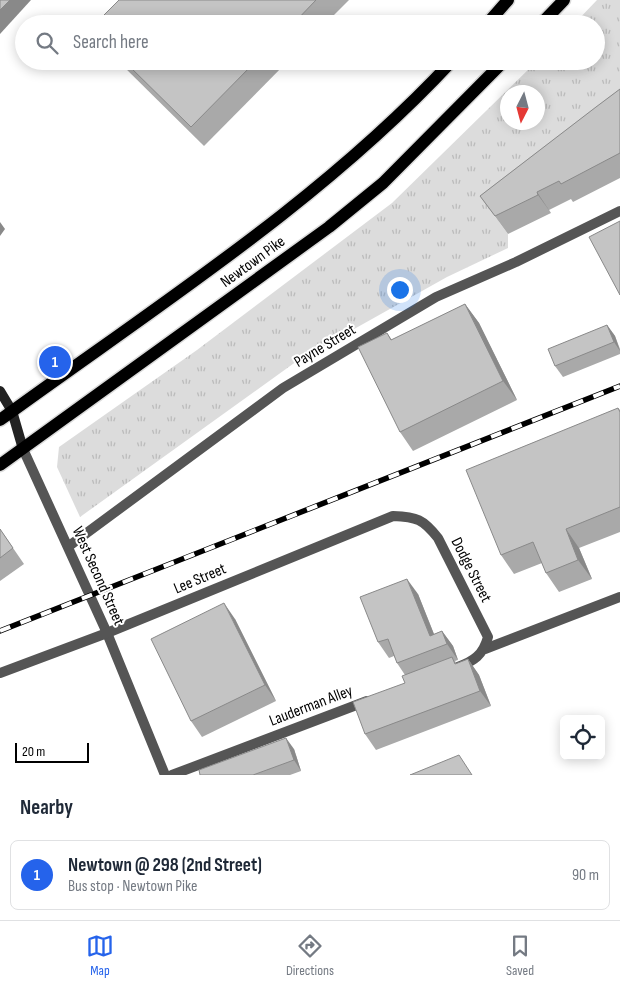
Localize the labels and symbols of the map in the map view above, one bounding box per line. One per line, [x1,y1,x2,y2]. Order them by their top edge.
north arrow [500,85,545,130]
street label: Newtown Pike [217,232,289,292]
your location [387,277,413,303]
street label: Payne Street [291,320,359,372]
pin: 1 [39,343,71,381]
street label: West Second Street [68,524,128,628]
street label: Dodge Street [447,534,495,606]
street label: Lee Street [171,559,229,598]
street label: Lauderman Alley [267,681,355,731]
scale bar [15,740,89,763]

